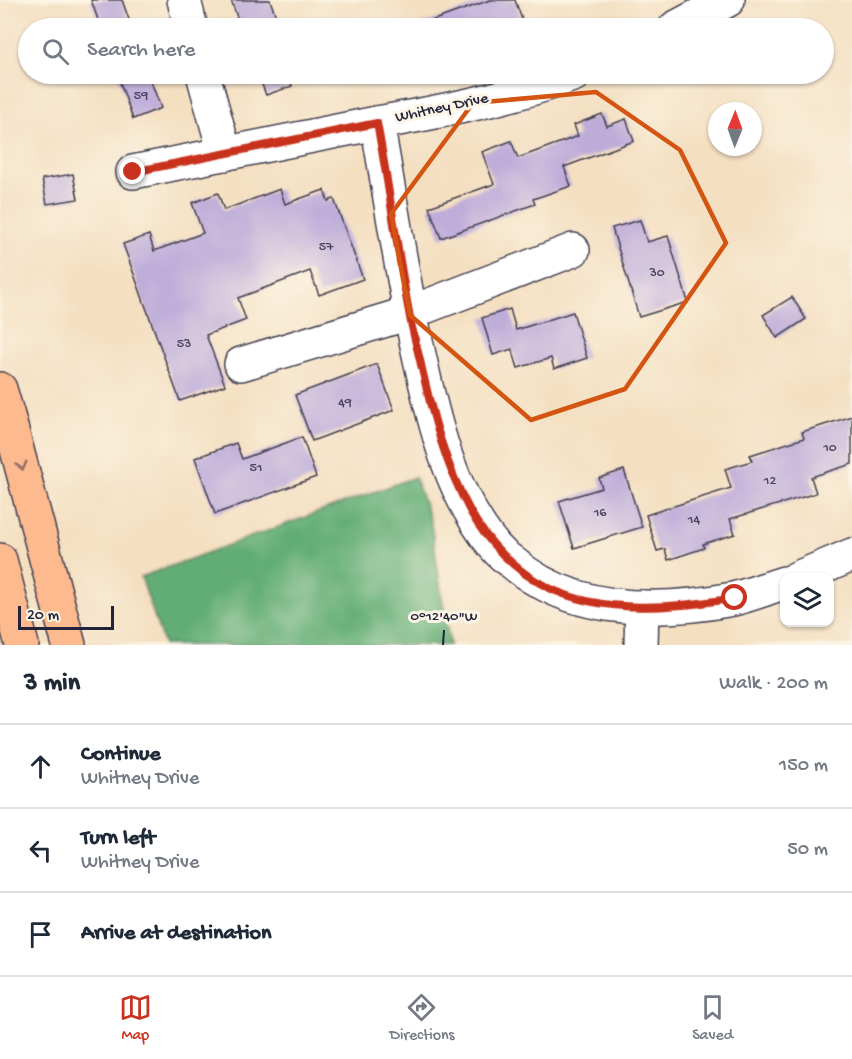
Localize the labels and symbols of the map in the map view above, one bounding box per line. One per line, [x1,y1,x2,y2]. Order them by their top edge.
house number: 59 [134,88,148,105]
street label: Whitney Drive [394,90,491,128]
north arrow [708,102,762,156]
route end [119,158,145,184]
house number: 57 [319,239,334,256]
house number: 30 [648,265,665,282]
house number: 53 [177,336,191,353]
house number: 49 [338,395,352,412]
house number: 10 [822,440,837,457]
one-way arrow [14,460,27,470]
house number: 51 [249,460,263,477]
house number: 12 [763,473,776,490]
house number: 16 [593,505,607,522]
house number: 14 [687,512,701,529]
route start [721,584,747,610]
scale bar [18,603,114,630]
text: 0°12'40"W [410,608,478,626]

